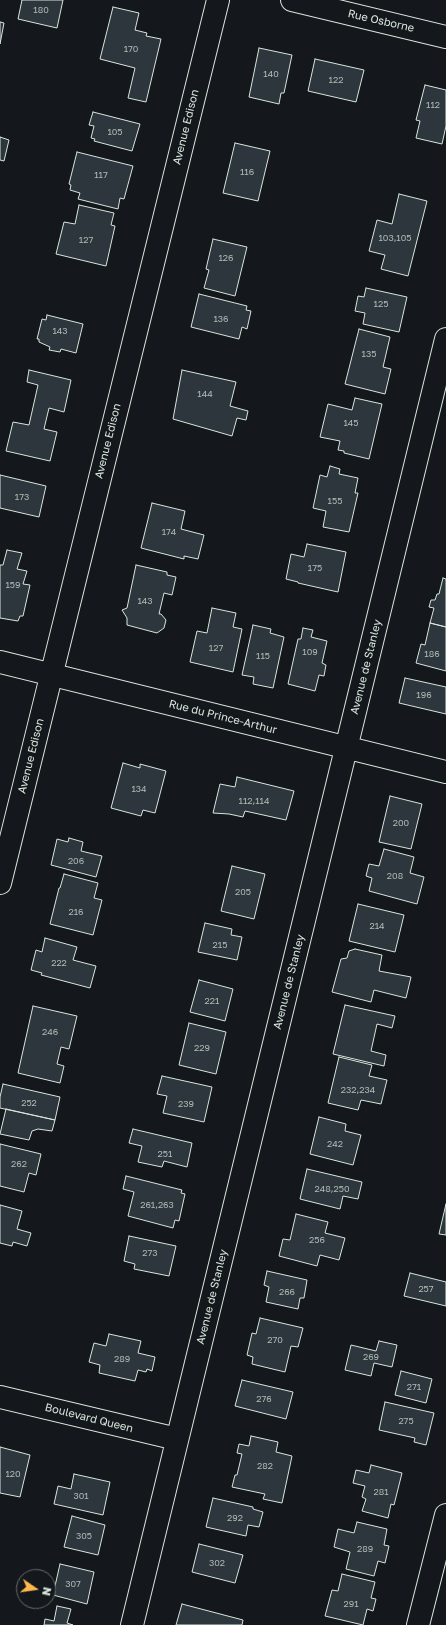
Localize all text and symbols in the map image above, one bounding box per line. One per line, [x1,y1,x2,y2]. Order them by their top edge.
house number: 180 [33,5,49,15]
street label: Rue Osborne [346,7,416,35]
house number: 170 [124,44,138,54]
house number: 140 [263,69,279,79]
house number: 122 [329,75,343,85]
street label: Avenue Edison [170,88,202,166]
house number: 112 [426,100,440,110]
house number: 105 [107,127,123,137]
house number: 116 [240,167,254,177]
house number: 117 [94,170,108,180]
house number: 103,105 [378,233,412,243]
house number: 127 [79,235,93,245]
house number: 126 [218,253,234,263]
house number: 125 [374,299,388,309]
house number: 136 [213,314,229,324]
house number: 143 [52,326,68,336]
house number: 135 [362,349,376,359]
house number: 144 [197,389,213,399]
street label: Avenue Edison [92,402,124,480]
house number: 145 [343,418,359,428]
house number: 173 [15,492,29,502]
house number: 155 [328,496,342,506]
house number: 174 [162,527,176,537]
house number: 175 [308,563,322,573]
house number: 159 [5,580,21,590]
house number: 143 [137,596,153,606]
street label: Avenue de Stanley [348,618,384,716]
house number: 127 [209,643,223,653]
house number: 109 [302,647,318,657]
house number: 186 [424,649,440,659]
house number: 115 [256,651,270,661]
house number: 196 [416,690,432,700]
street label: Rue du Prince-Arthur [168,697,278,737]
street label: Avenue Edison [15,717,47,795]
house number: 134 [131,784,147,794]
house number: 112,114 [239,796,269,806]
house number: 200 [393,818,409,828]
house number: 206 [68,856,84,866]
house number: 208 [387,871,403,881]
house number: 205 [235,887,251,897]
house number: 216 [68,907,84,917]
house number: 214 [369,921,385,931]
street label: Avenue de Stanley [271,933,307,1031]
house number: 215 [213,940,227,950]
house number: 222 [51,958,67,968]
house number: 221 [205,996,219,1006]
house number: 246 [42,1027,58,1037]
house number: 229 [194,1043,210,1053]
house number: 232,234 [341,1085,375,1095]
house number: 252 [21,1098,37,1108]
house number: 239 [178,1099,194,1109]
house number: 242 [327,1139,343,1149]
house number: 251 [158,1149,172,1159]
house number: 262 [11,1159,27,1169]
house number: 248,250 [315,1184,349,1194]
house number: 261,263 [140,1200,174,1210]
house number: 256 [309,1235,325,1245]
house number: 273 [142,1248,158,1258]
street label: Avenue de Stanley [194,1248,230,1346]
house number: 257 [418,1284,434,1294]
house number: 266 [279,1287,295,1297]
house number: 270 [267,1335,283,1345]
house number: 269 [363,1352,379,1362]
house number: 289 [114,1354,130,1364]
house number: 271 [407,1382,421,1392]
house number: 276 [256,1394,272,1404]
street label: Boulevard Queen [44,1401,134,1435]
house number: 275 [398,1416,414,1426]
house number: 282 [257,1461,273,1471]
house number: 120 [5,1469,21,1479]
house number: 281 [373,1487,389,1497]
house number: 301 [73,1491,89,1501]
house number: 292 [227,1513,243,1523]
house number: 305 [76,1531,92,1541]
house number: 289 [357,1544,373,1554]
house number: 302 [209,1558,225,1568]
north arrow [16,1569,56,1609]
house number: 307 [65,1579,81,1589]
text: N [40,1586,54,1597]
house number: 291 [343,1599,359,1609]

